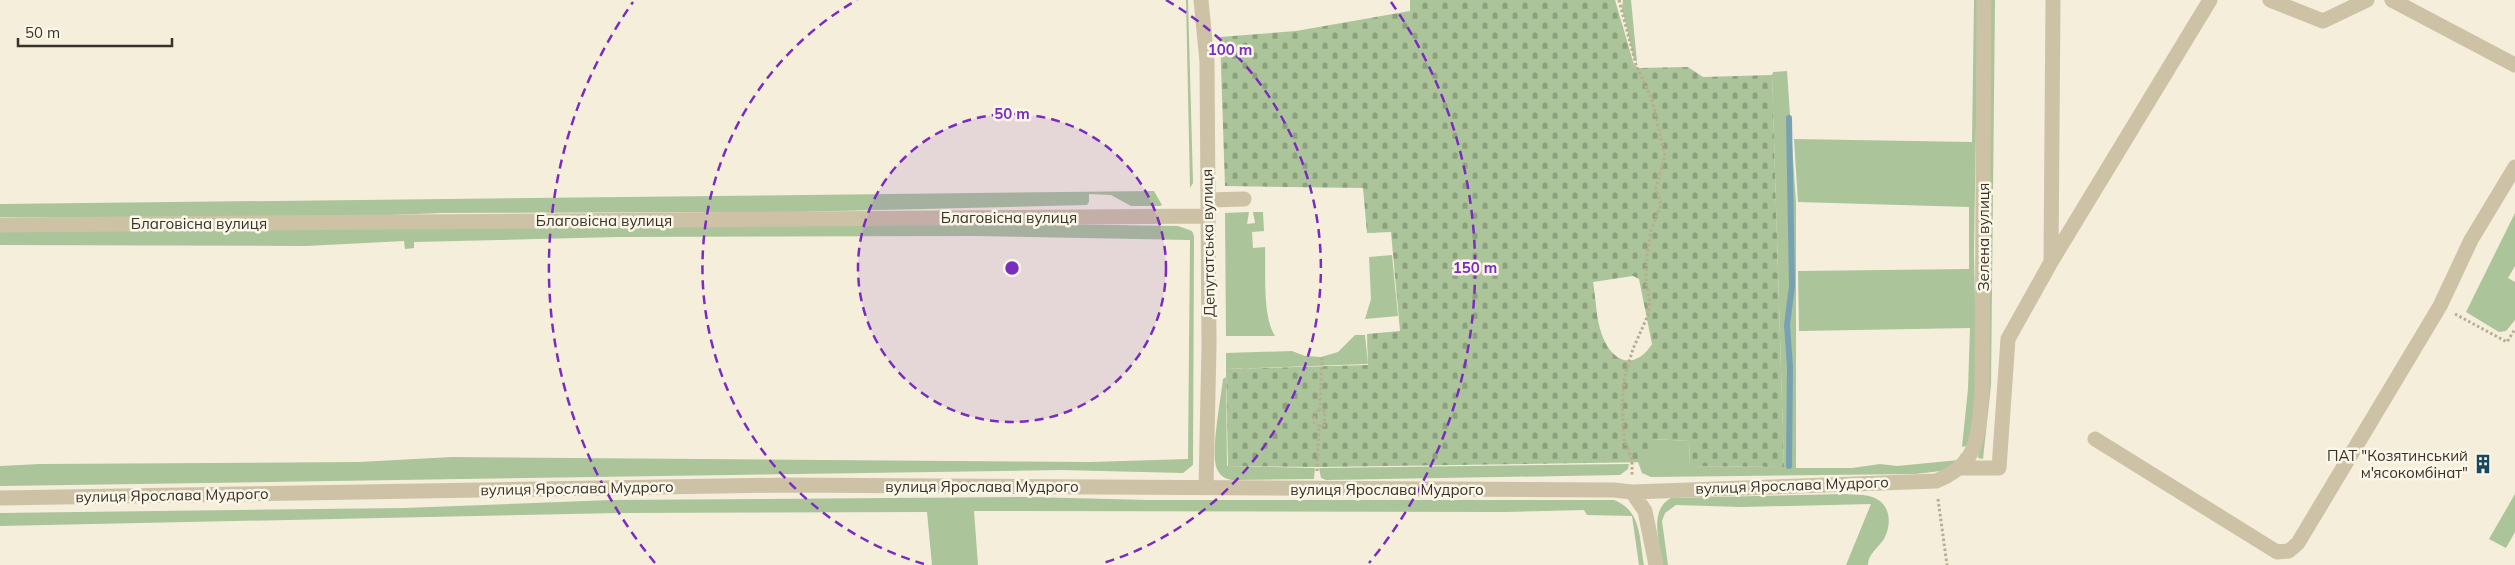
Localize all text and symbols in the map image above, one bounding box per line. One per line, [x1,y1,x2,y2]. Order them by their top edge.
scale bar [18,15,171,47]
text: 50 m [25,23,60,42]
text: 100 m [1208,40,1252,59]
text: 50 m [994,104,1030,123]
street label: Депутатська вулиця [1197,169,1219,317]
street label: Зелена вулиця [1974,183,1993,291]
street label: Благовісна вулиця [941,208,1077,227]
street label: Благовісна вулиця [536,211,672,230]
street label: Благовісна вулиця [131,214,267,233]
text: 150 m [1453,258,1497,277]
centre of rings [1003,259,1021,277]
place label: ПАТ "Козятинський м'ясокомбінат" [2327,446,2468,482]
building icon: ПАТ "Козятинський м'ясокомбінат" [2472,453,2494,475]
street label: вулиця Ярослава Мудрого [1695,472,1889,498]
street label: вулиця Ярослава Мудрого [480,477,674,499]
street label: вулиця Ярослава Мудрого [885,477,1079,496]
street label: вулиця Ярослава Мудрого [1290,480,1484,499]
street label: вулиця Ярослава Мудрого [75,484,269,506]

